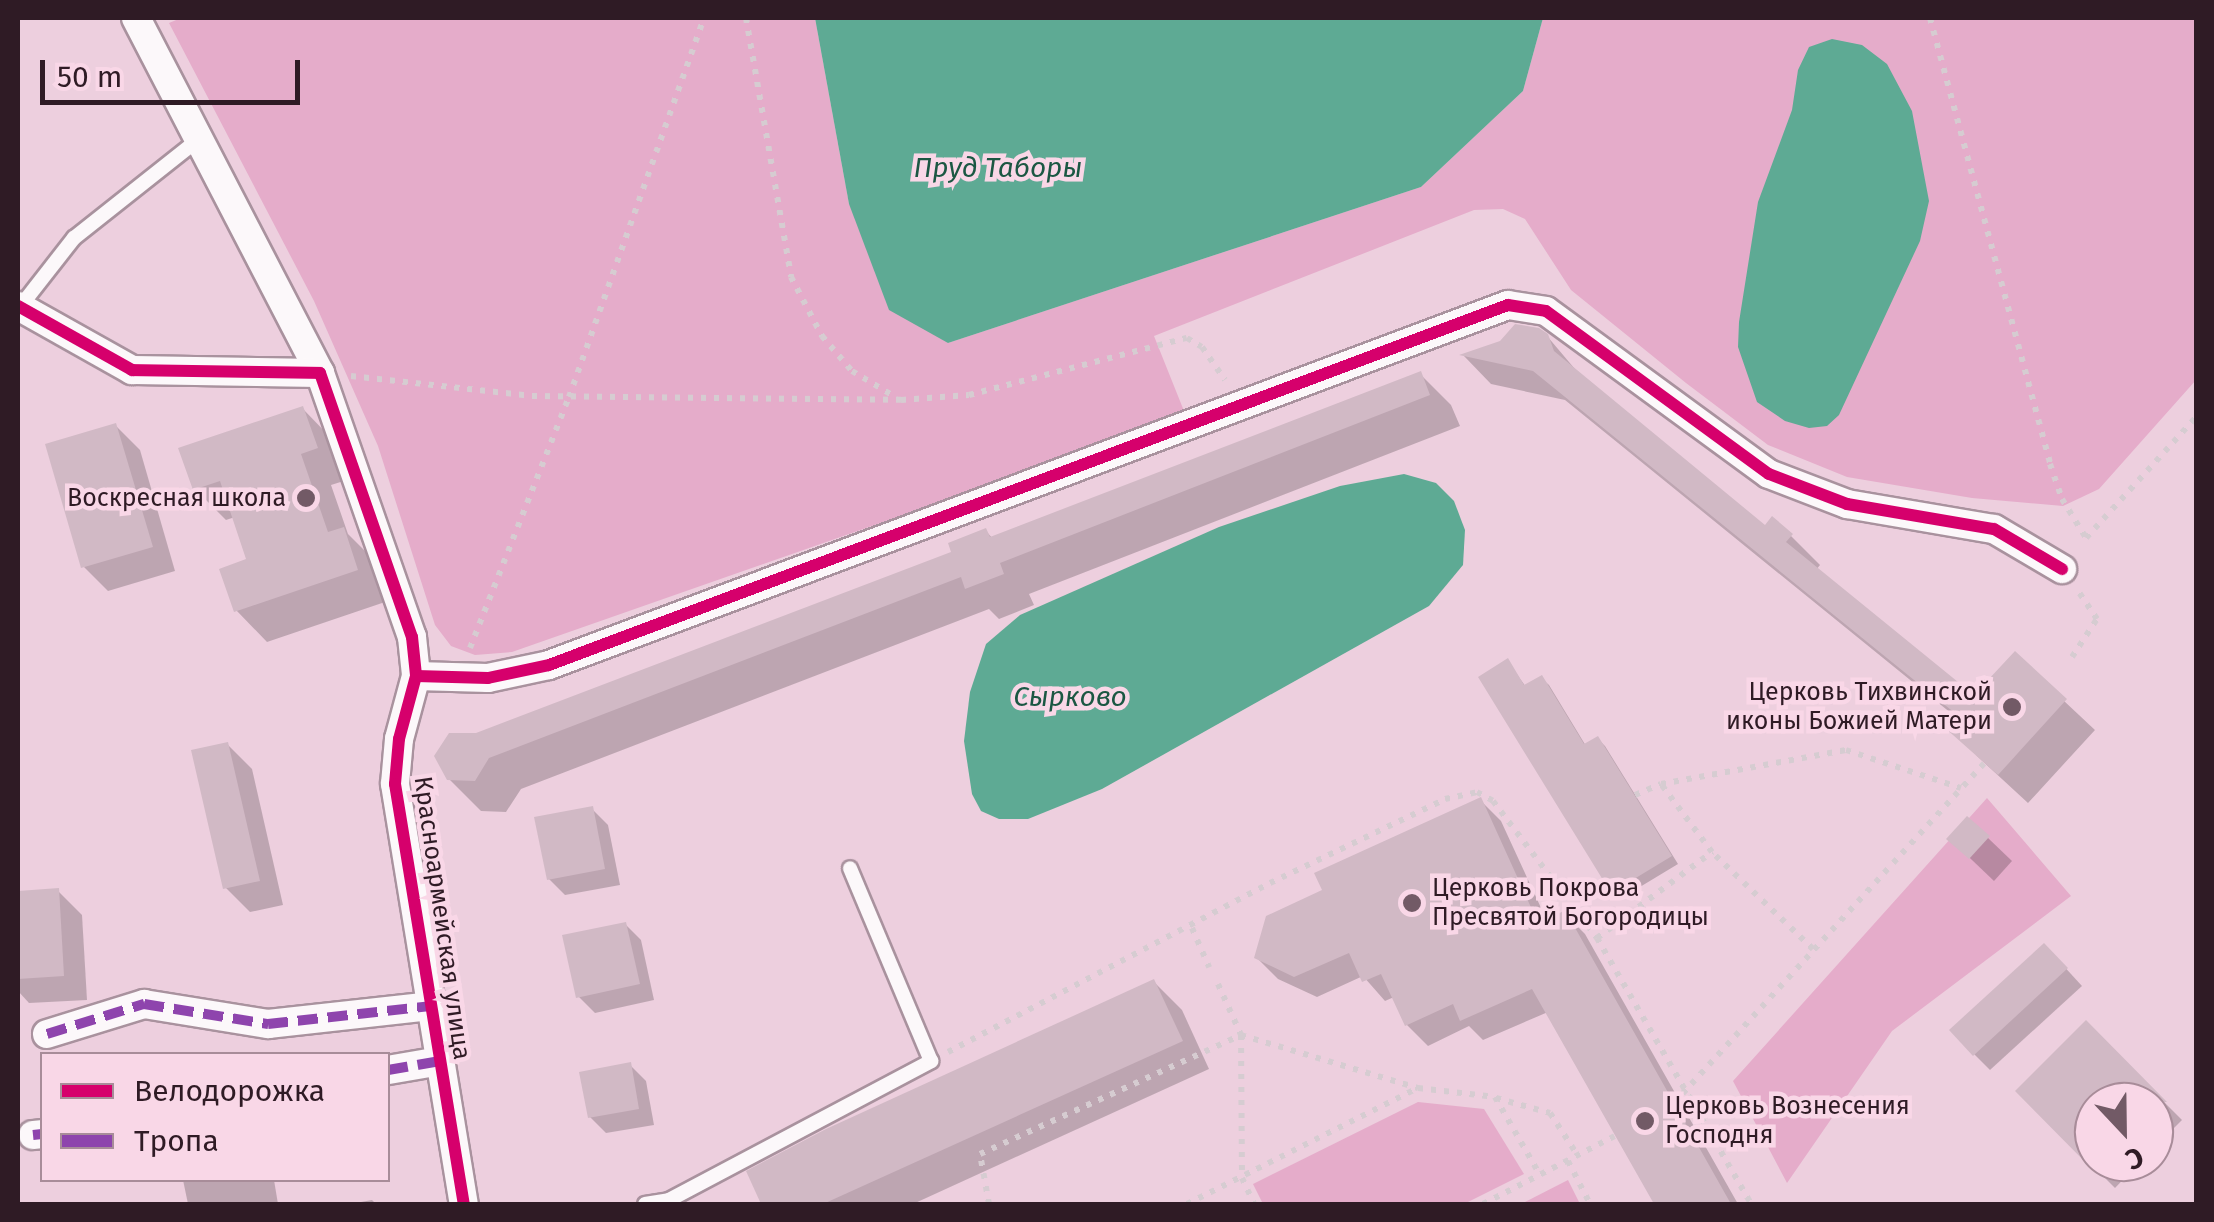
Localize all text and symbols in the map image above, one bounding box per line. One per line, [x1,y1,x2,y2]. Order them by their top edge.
scale bar [45,40,305,102]
text: 50 m [57,59,122,95]
water label: Пруд Таборы [913,151,1083,185]
place label: Воскресная школа [67,483,286,513]
marker: Воскресная школа [295,487,317,509]
place label: Церковь Тихвинской иконы Божией Матери [1726,678,1992,737]
water label: Сырково [1013,680,1127,714]
marker: Церковь Тихвинской иконы Божией Матери [2001,696,2023,718]
street label: Красноармейская улица [407,774,477,1062]
place label: Церковь Покрова Пресвятой Богородицы [1432,874,1709,933]
marker: Церковь Покрова Пресвятой Богородицы [1401,892,1423,914]
legend [40,1052,390,1182]
text: Велодорожка [134,1073,325,1109]
north arrow [2074,1082,2174,1182]
place label: Церковь Вознесения Господня [1665,1092,1910,1151]
marker: Церковь Вознесения Господня [1634,1110,1656,1132]
text: Тропа [134,1123,219,1159]
text: С [2121,1140,2148,1177]

